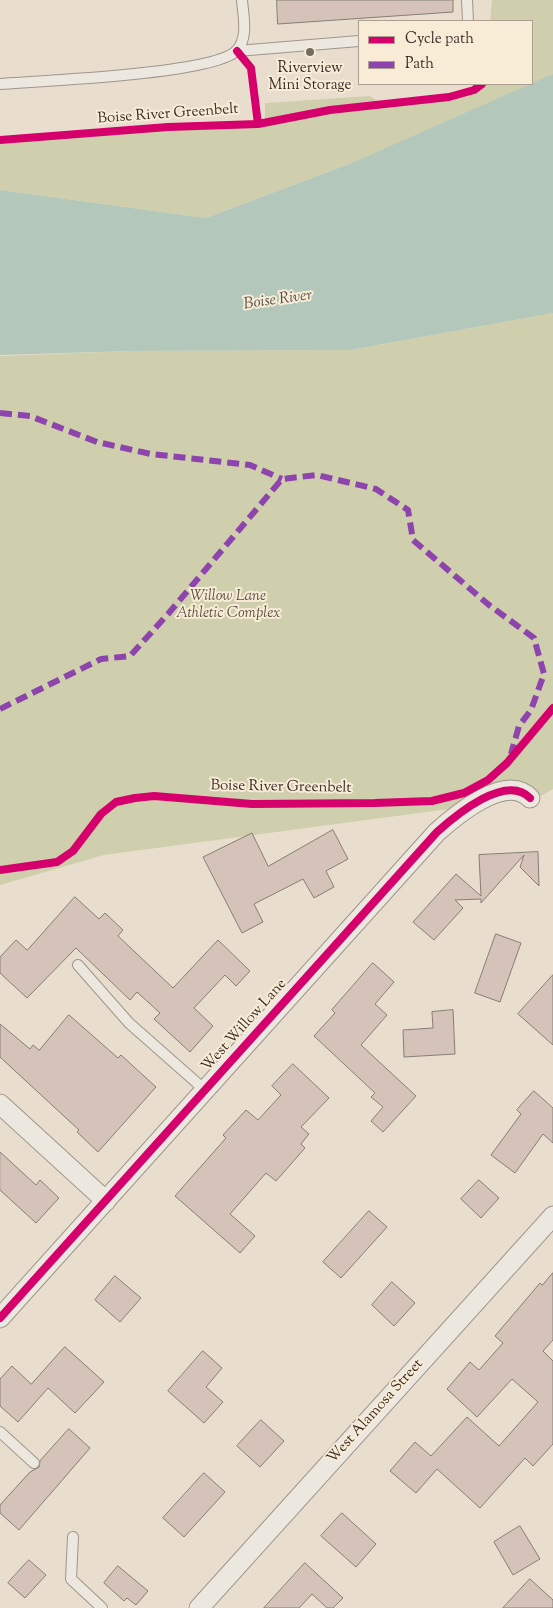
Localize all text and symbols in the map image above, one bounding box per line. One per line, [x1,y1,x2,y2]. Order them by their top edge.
legend [358,20,533,85]
text: Cycle path [405,29,474,50]
marker: Riverview Mini Storage [304,46,316,58]
text: Path [405,54,434,75]
place label: Riverview Mini Storage [268,60,352,95]
street label: Boise River Greenbelt [97,101,239,129]
water label: Boise River [243,287,313,315]
park label: Willow Lane Athletic Complex [176,588,280,623]
street label: Boise River Greenbelt [210,778,352,798]
street label: West Willow Lane [199,976,291,1076]
street label: West Alamosa Street [324,1356,428,1468]

